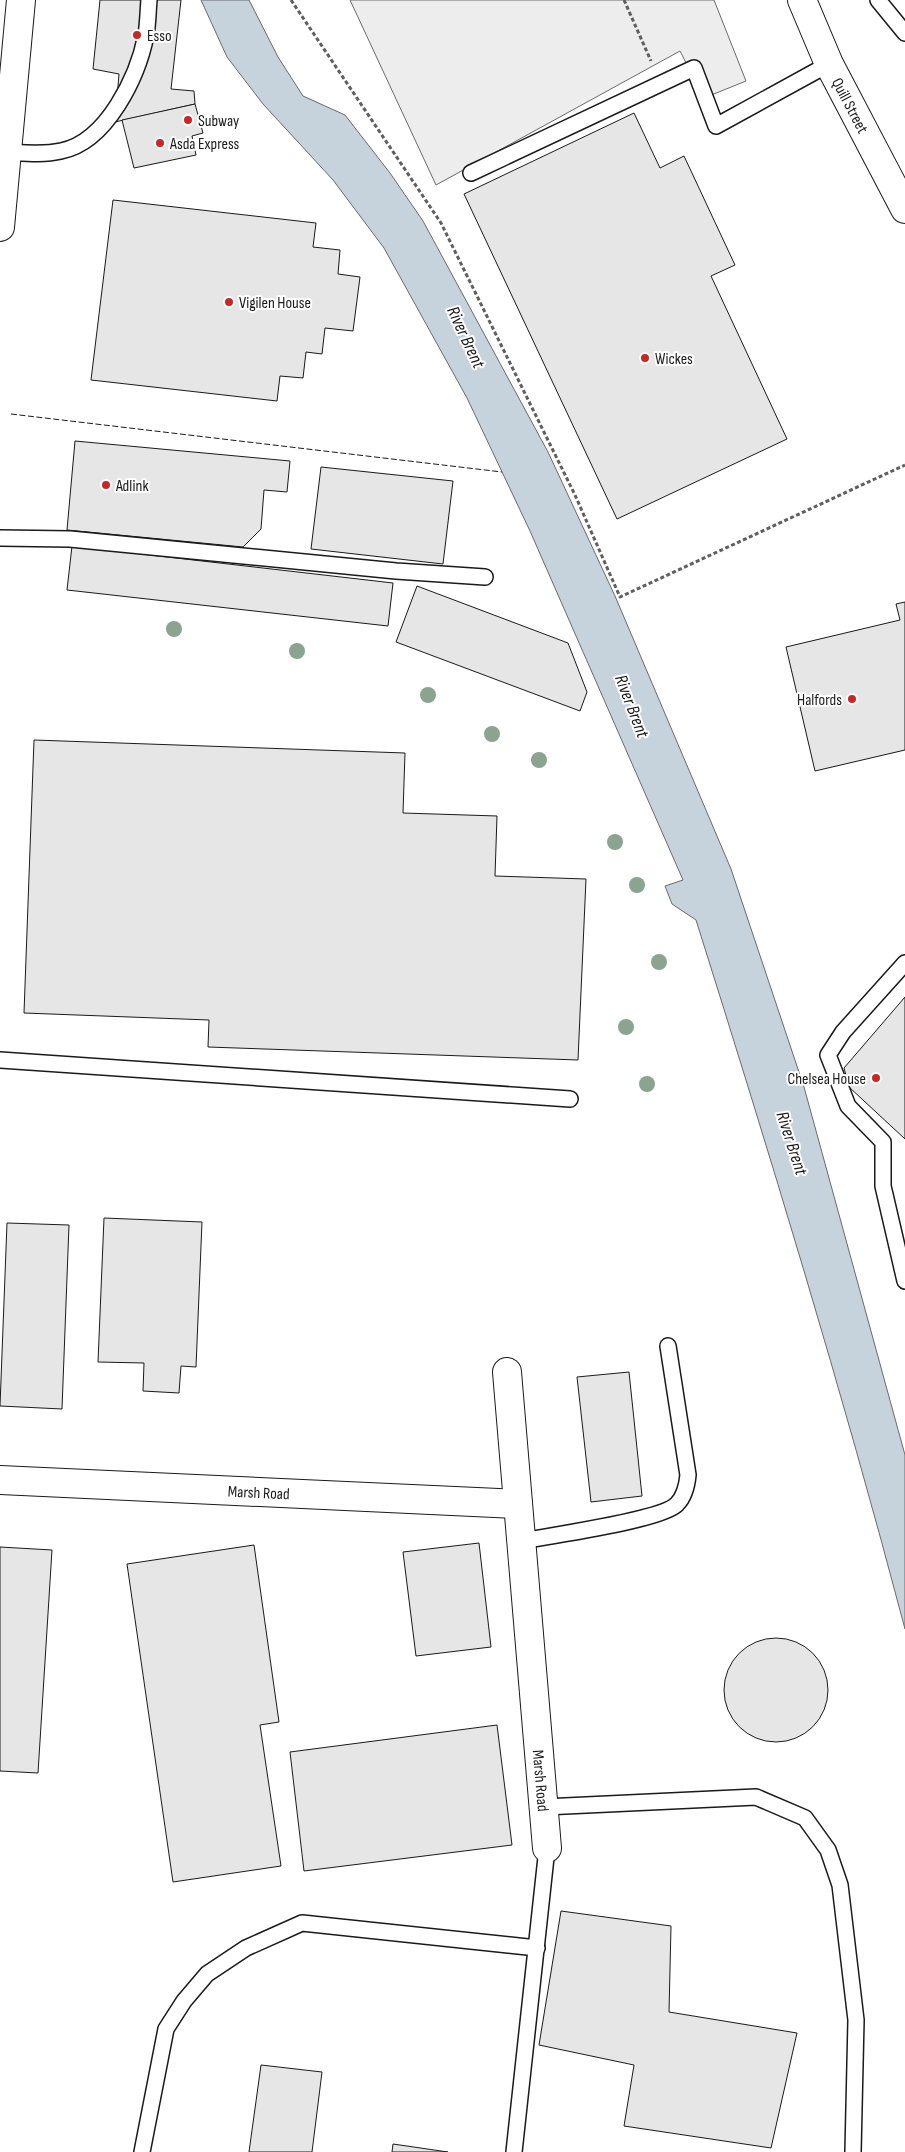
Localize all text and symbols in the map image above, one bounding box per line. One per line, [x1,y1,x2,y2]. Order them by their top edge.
place label: Esso [147,27,172,46]
marker: Esso [131,29,143,41]
street label: Quill Street [827,75,872,137]
place label: Subway [198,112,239,131]
marker: Subway [182,114,194,126]
place label: Asda Express [169,135,240,154]
marker: Asda Express [154,137,166,149]
place label: Vigilen House [239,294,311,313]
marker: Vigilen House [223,296,235,308]
water label: River Brent [442,303,489,372]
place label: Wickes [655,350,693,369]
marker: Wickes [639,352,651,364]
place label: Adlink [115,477,149,496]
marker: Adlink [100,479,112,491]
water label: River Brent [610,672,653,741]
place label: Halfords [797,691,842,710]
marker: Halfords [846,693,858,705]
place label: Chelsea House [787,1070,866,1089]
marker: Chelsea House [870,1072,882,1084]
water label: River Brent [771,1109,812,1178]
street label: Marsh Road [227,1483,290,1504]
street label: Marsh Road [528,1749,552,1812]

